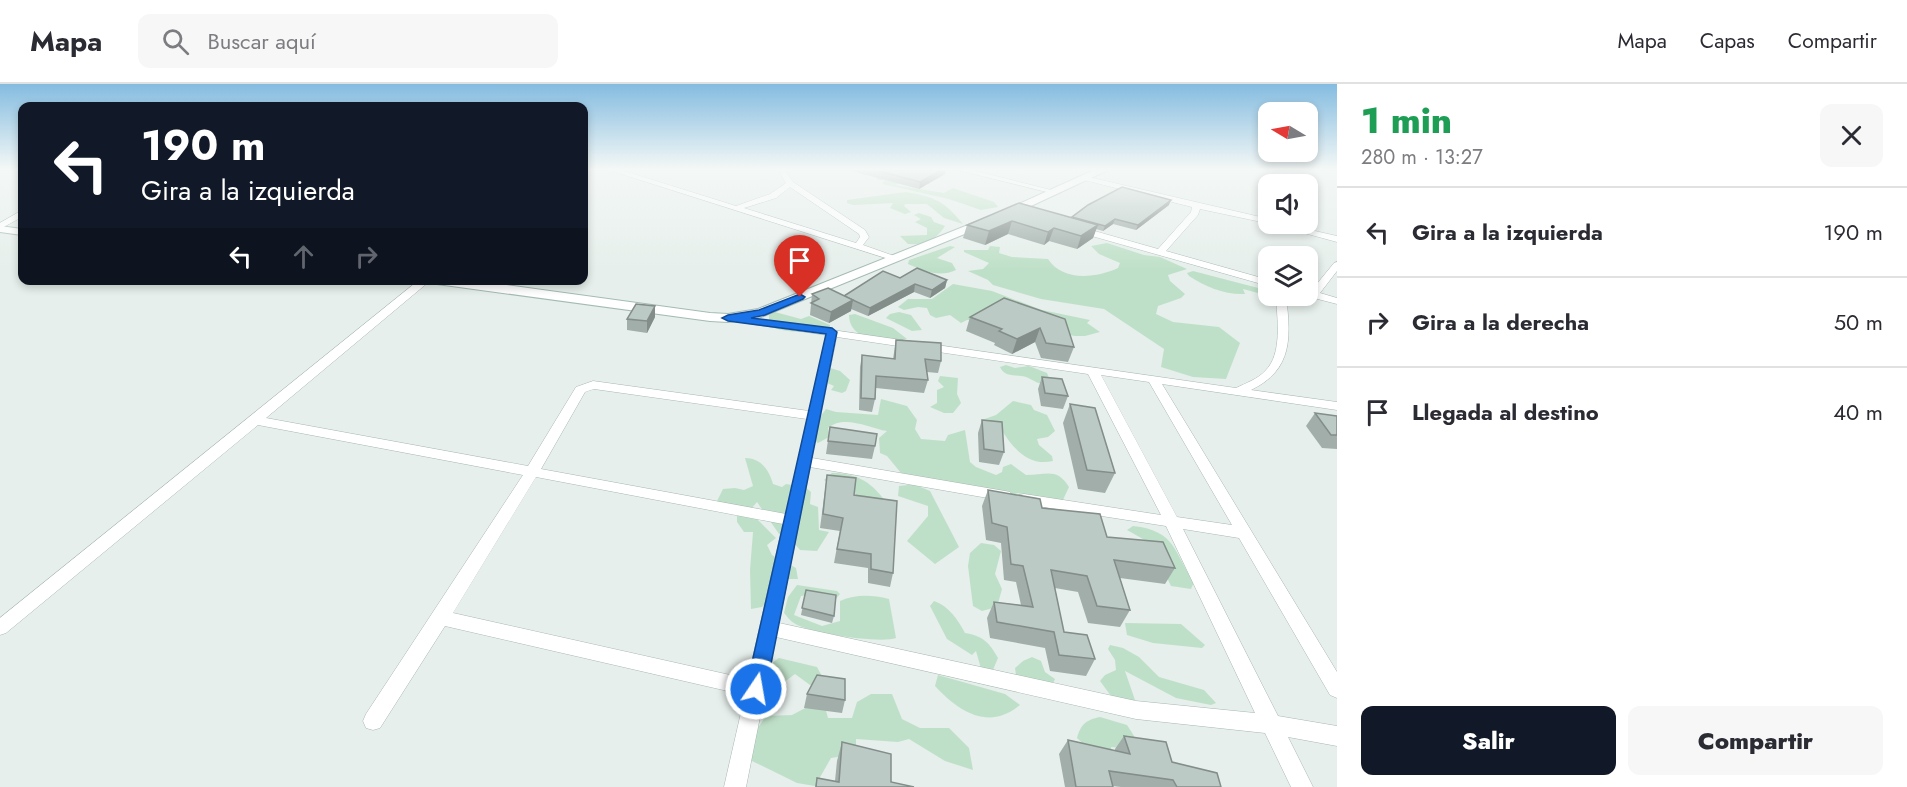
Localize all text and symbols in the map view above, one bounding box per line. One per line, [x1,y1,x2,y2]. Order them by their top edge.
search box [138,14,558,68]
text: Mapa [30,21,102,62]
icon: search [159,25,192,58]
text: Buscar aquí [207,25,316,57]
text: Mapa [1618,26,1667,56]
text: Capas [1700,26,1755,56]
text: Compartir [1788,26,1877,56]
text: 1 min [1361,94,1452,146]
north arrow [1258,102,1318,162]
map controls [1258,102,1318,306]
button: close [1820,104,1883,167]
text: 190 m [141,115,265,176]
icon: left [42,126,120,204]
text: 280 m · 13:27 [1361,143,1483,172]
text: Gira a la izquierda [141,171,355,210]
button: sound [1258,174,1318,234]
icon: left [1361,216,1394,249]
text: Gira a la izquierda [1412,216,1603,248]
text: 190 m [1823,216,1883,248]
pin [774,235,825,297]
icon: left [224,240,257,273]
icon: ahead [287,240,320,273]
icon: right [350,240,383,273]
icon: arrive [783,244,816,277]
button: layers [1258,246,1318,306]
icon: right [1361,306,1394,339]
text: Gira a la derecha [1412,306,1589,338]
text: 50 m [1834,306,1883,338]
icon: arrive [1361,396,1394,429]
text: Llegada al destino [1412,396,1599,428]
text: 40 m [1833,396,1883,428]
position arrow [724,657,788,721]
button: Salir [1361,706,1616,775]
button: Compartir [1628,706,1883,775]

